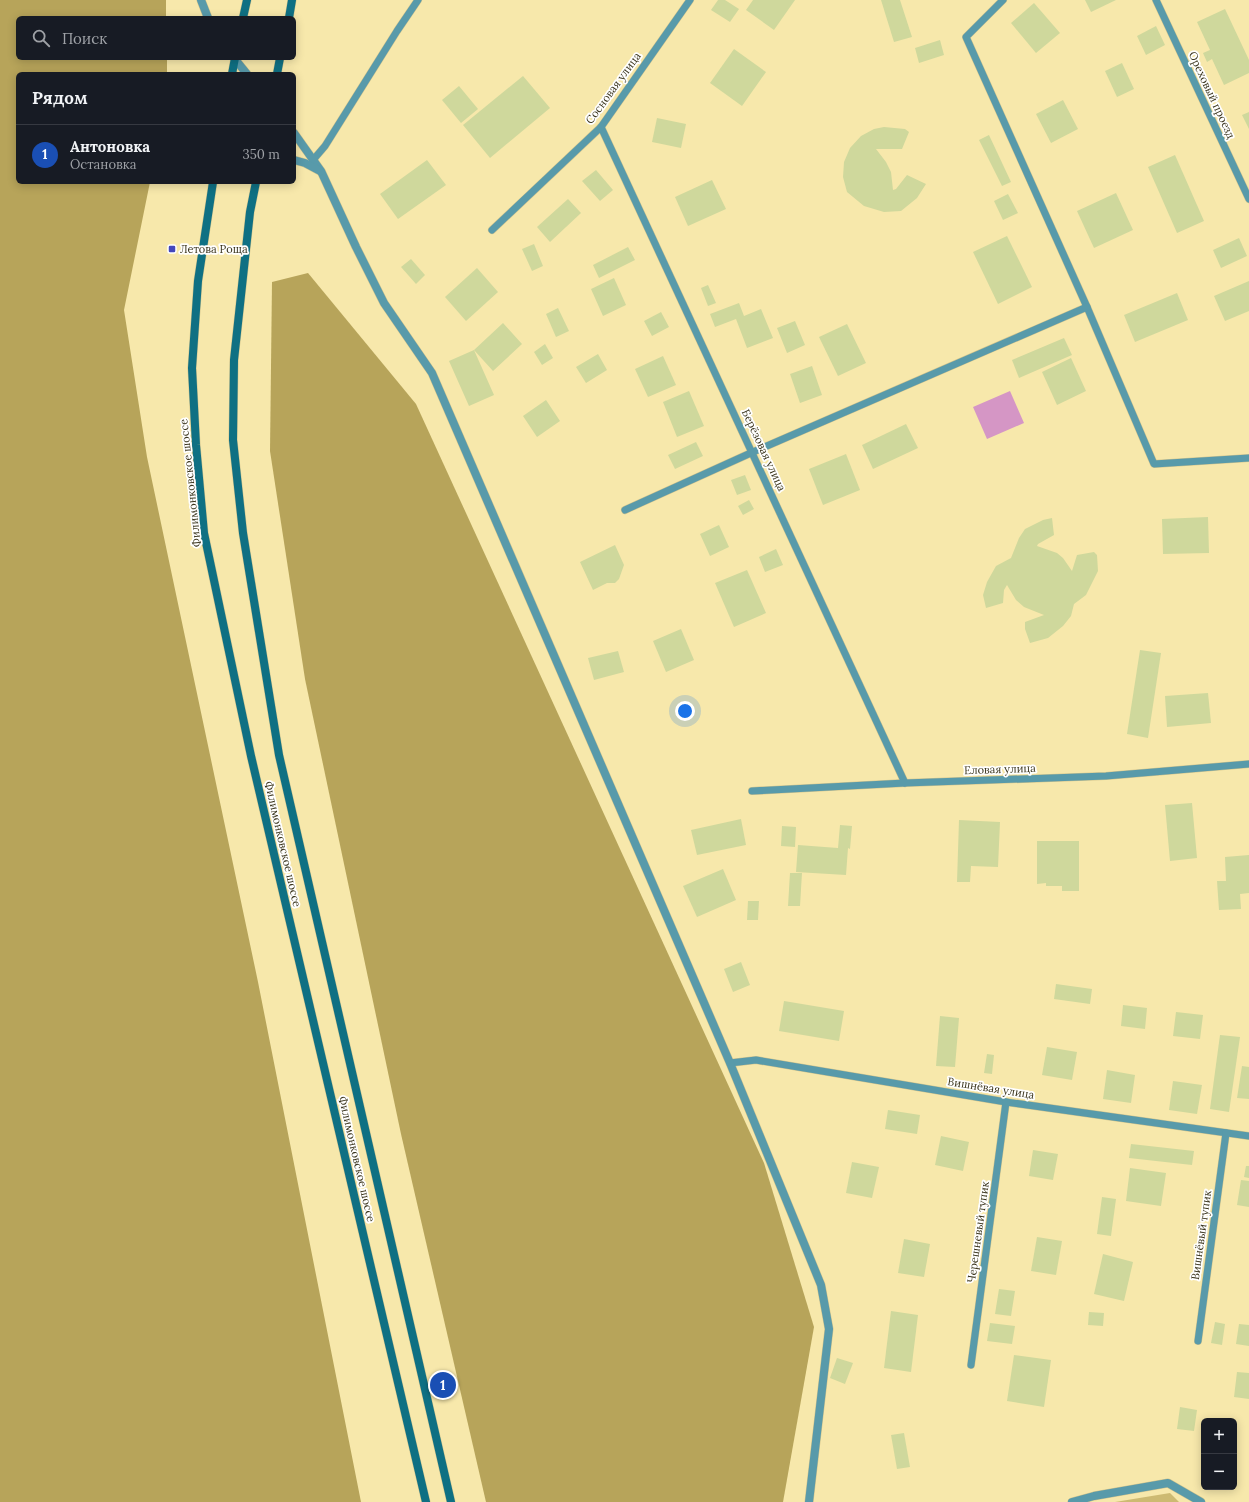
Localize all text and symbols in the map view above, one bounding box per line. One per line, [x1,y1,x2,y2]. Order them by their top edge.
search box [16,16,296,60]
icon: search [30,27,52,49]
text: Поиск [62,29,107,48]
street label: Сосновая улица [582,49,644,127]
street label: Ореховый проезд [1186,49,1239,141]
text: Рядом [32,87,88,109]
text: Антоновка [70,137,150,156]
text: 1 [42,146,48,163]
text: 350 m [243,146,280,163]
text: Остановка [70,156,136,173]
place label: Летова Роща [180,242,248,256]
marker: Летова Роща [167,244,177,254]
street label: Берёзовая улица [739,407,789,493]
street label: Филимонковское шоссе [176,418,204,548]
your location [675,701,695,721]
street label: Еловая улица [964,761,1036,777]
street label: Филимонковское шоссе [262,780,304,908]
street label: Вишнёвая улица [947,1074,1036,1102]
street label: Филимонковское шоссе [336,1095,378,1223]
street label: Черешневый тупик [964,1180,992,1284]
street label: Вишнёвый тупик [1188,1189,1214,1281]
pin: 1 [430,1370,456,1400]
map controls [1201,1418,1237,1490]
button: + [1201,1418,1237,1454]
button: − [1201,1454,1237,1490]

